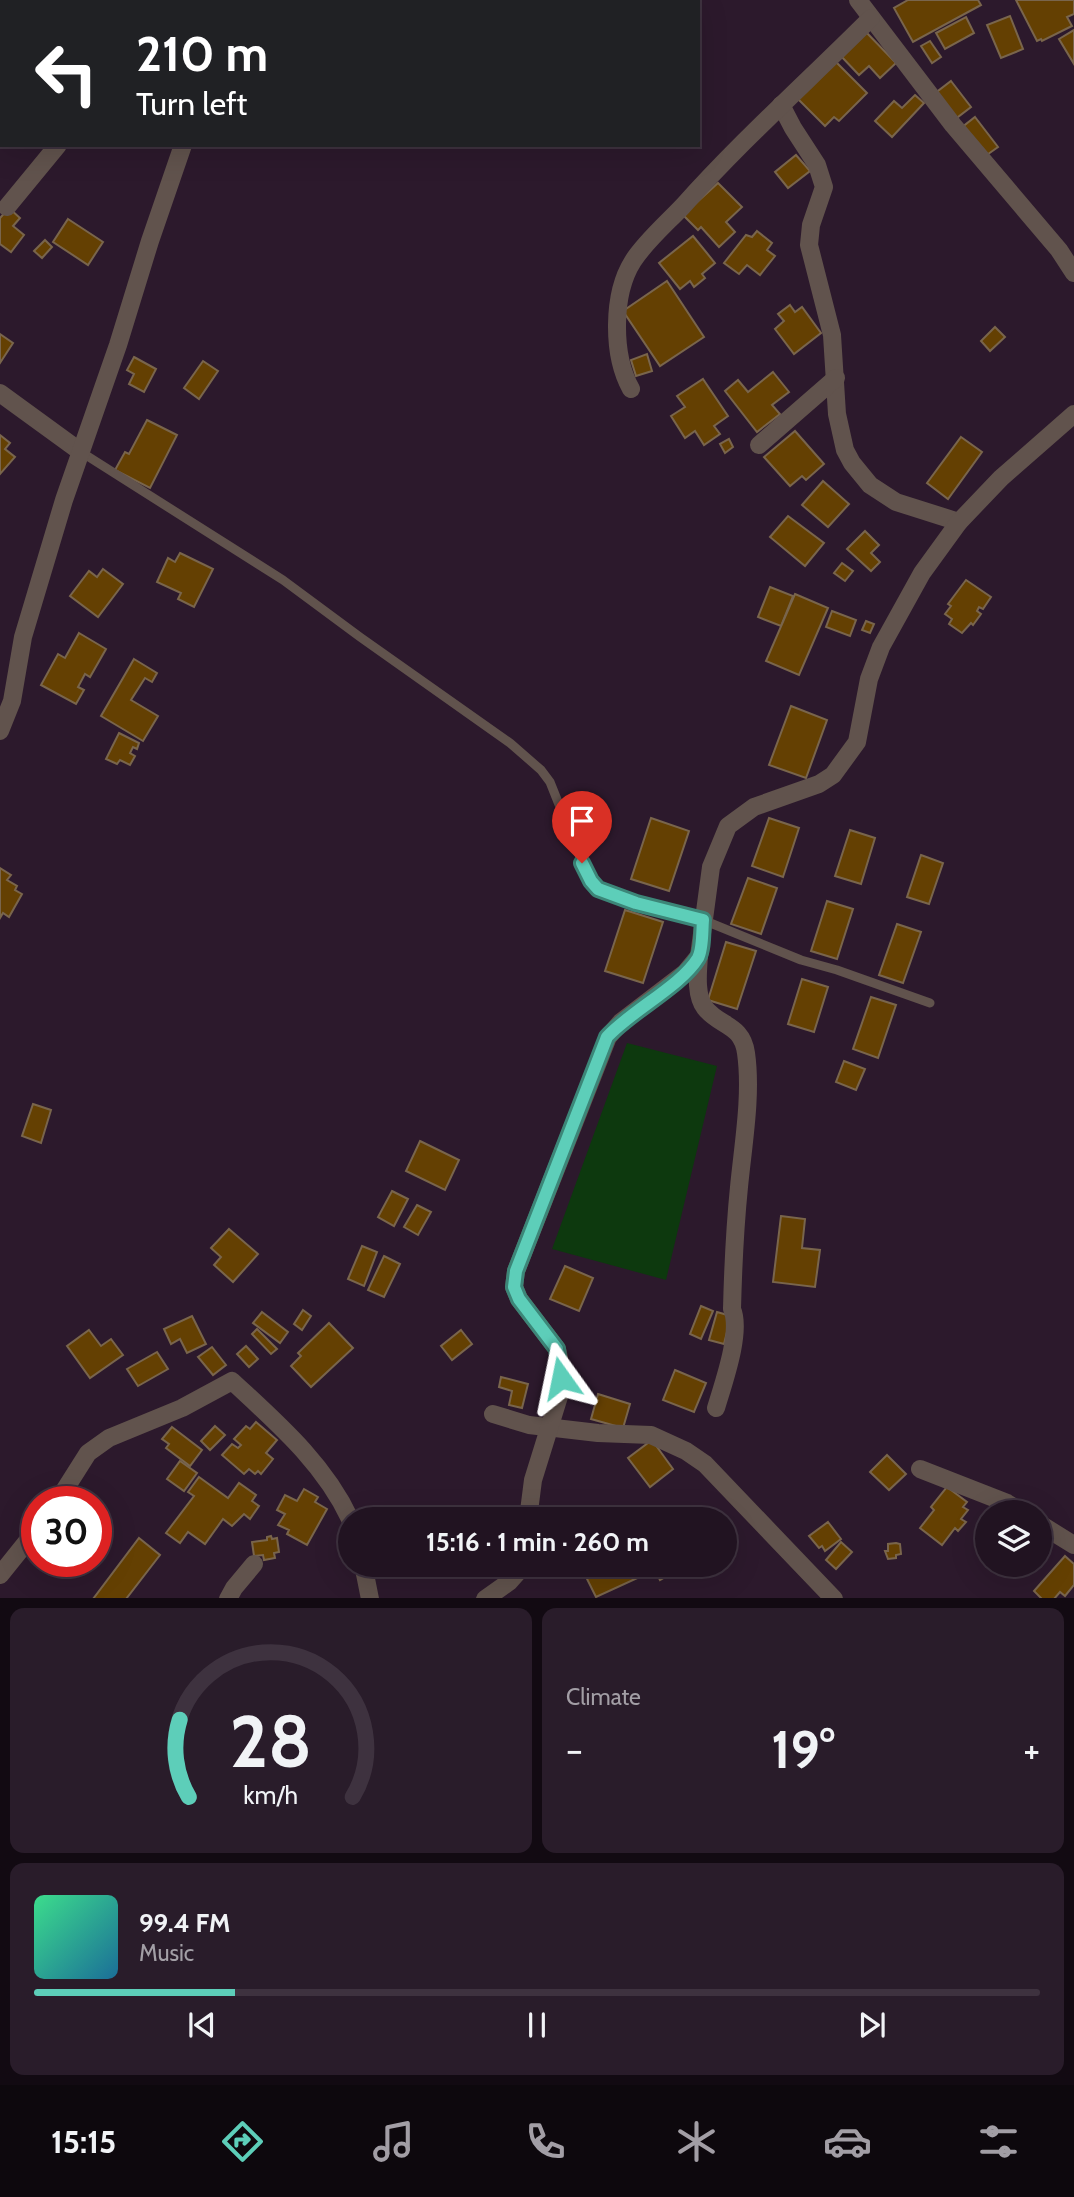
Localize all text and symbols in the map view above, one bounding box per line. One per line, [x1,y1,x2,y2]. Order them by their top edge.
text: 210 m [136,24,268,83]
icon: left [21,28,112,119]
text: Turn left [136,84,247,123]
pin [552,791,612,863]
icon: arrive [563,802,601,840]
position arrow [524,1341,598,1415]
speed limit sign: 30 [21,1486,112,1577]
map controls [975,1500,1052,1577]
button: layers [975,1500,1052,1577]
text: 15:16 · 1 min · 260 m [426,1526,649,1558]
text: Climate [566,1683,641,1711]
text: 28 [230,1697,312,1785]
text: 19° [771,1718,835,1781]
text: − [566,1726,583,1773]
text: + [1023,1726,1040,1773]
text: km/h [244,1779,298,1809]
text: 99.4 FM [139,1907,230,1939]
text: Music [139,1939,194,1967]
icon: previous [183,2006,221,2044]
icon: pause [518,2006,556,2044]
icon: next [853,2006,891,2044]
icon: directions [218,2117,267,2166]
icon: music [369,2117,418,2166]
icon: phone [521,2117,570,2166]
icon: climate [672,2117,721,2166]
icon: car [823,2117,872,2166]
icon: filters [974,2117,1023,2166]
text: 15:15 [51,2122,116,2161]

